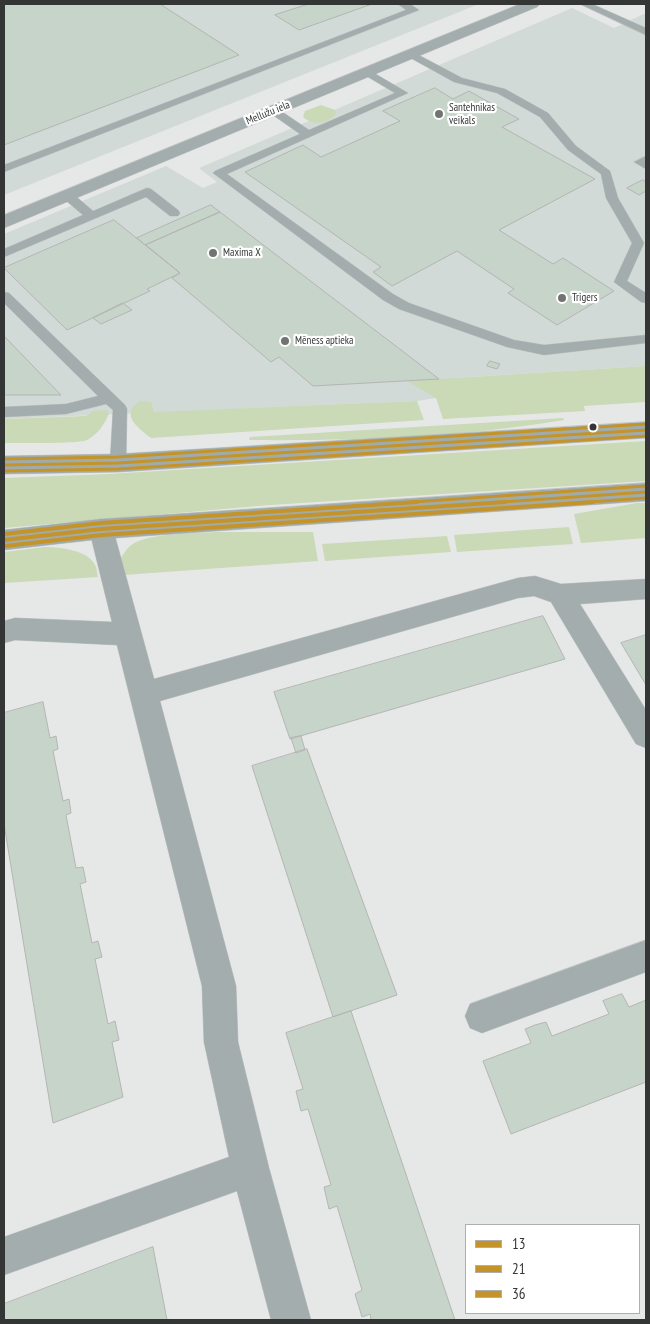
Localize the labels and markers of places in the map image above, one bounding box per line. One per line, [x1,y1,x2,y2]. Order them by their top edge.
place label: Santehnikas veikals [449,101,495,127]
marker: Santehnikas veikals [433,108,445,120]
place label: Maxima X [223,246,261,260]
marker: Maxima X [207,247,219,259]
place label: Trigers [572,291,597,305]
marker: Trigers [556,292,568,304]
place label: Mēness aptieka [295,334,353,348]
marker: Mēness aptieka [279,335,291,347]
unlabelled marker [588,422,598,432]

